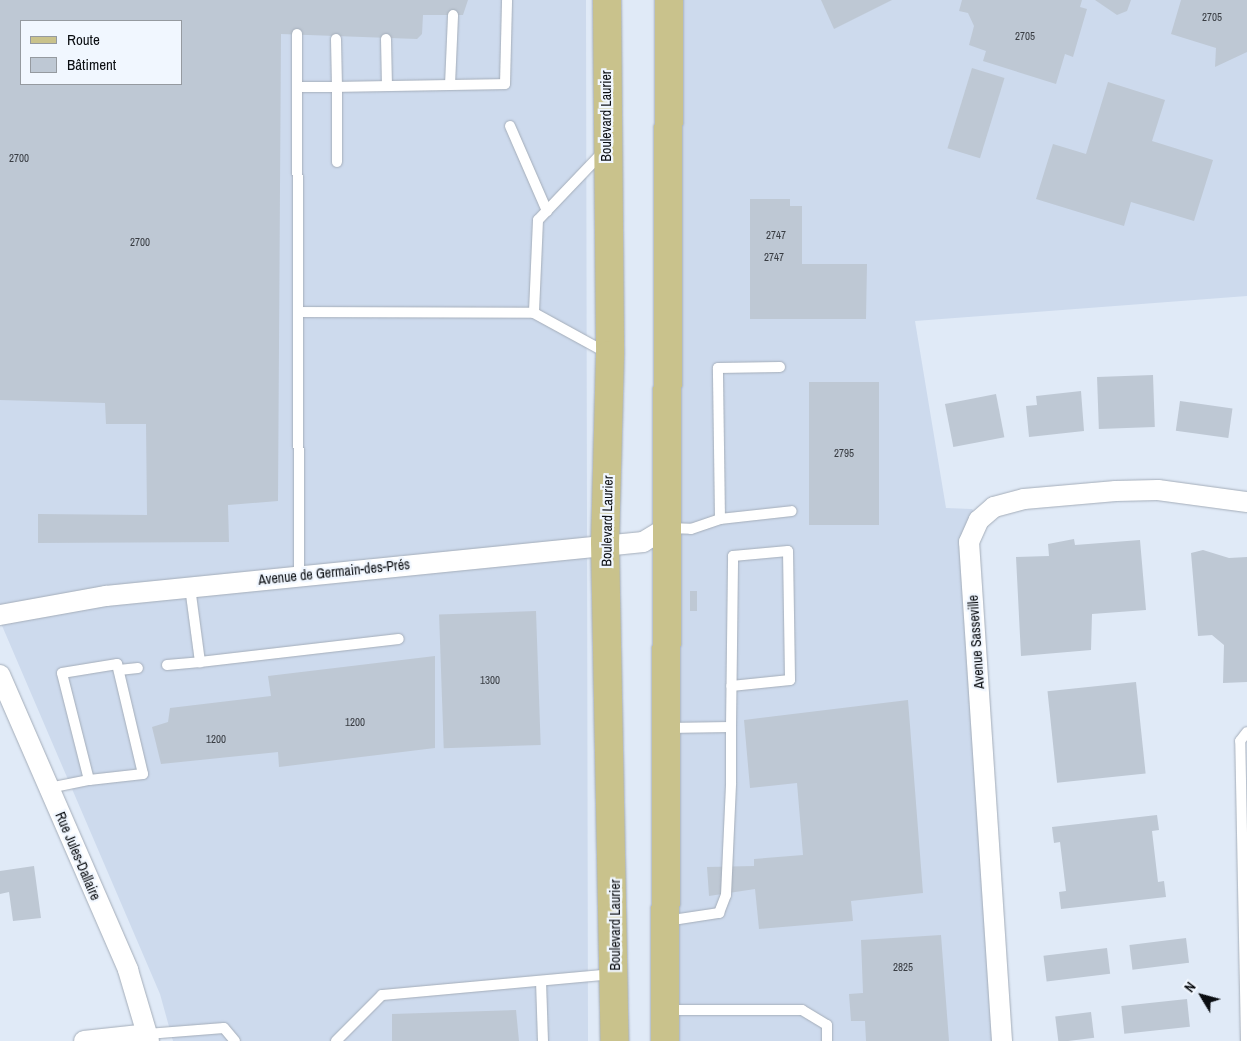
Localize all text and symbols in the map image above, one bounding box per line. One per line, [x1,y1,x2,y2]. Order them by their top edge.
house number: 2705 [1202,10,1222,24]
legend [20,20,182,85]
text: Route [67,29,100,50]
house number: 2705 [1015,29,1035,43]
text: Bâtiment [67,54,116,75]
street label: Boulevard Laurier [598,70,614,162]
house number: 2700 [9,151,29,165]
house number: 2747 [766,228,786,242]
house number: 2700 [130,235,150,249]
house number: 2747 [764,250,784,264]
house number: 2795 [834,446,854,460]
street label: Boulevard Laurier [598,475,616,567]
street label: Avenue de Germain-des-Prés [257,556,411,588]
street label: Avenue Sasseville [964,594,988,690]
house number: 1300 [480,673,500,687]
house number: 1200 [345,715,365,729]
house number: 1200 [206,732,226,746]
street label: Rue Jules-Dallaire [52,809,104,903]
street label: Boulevard Laurier [607,879,623,971]
house number: 2825 [893,960,913,974]
north arrow [1177,971,1227,1021]
text: N [1180,978,1200,996]

